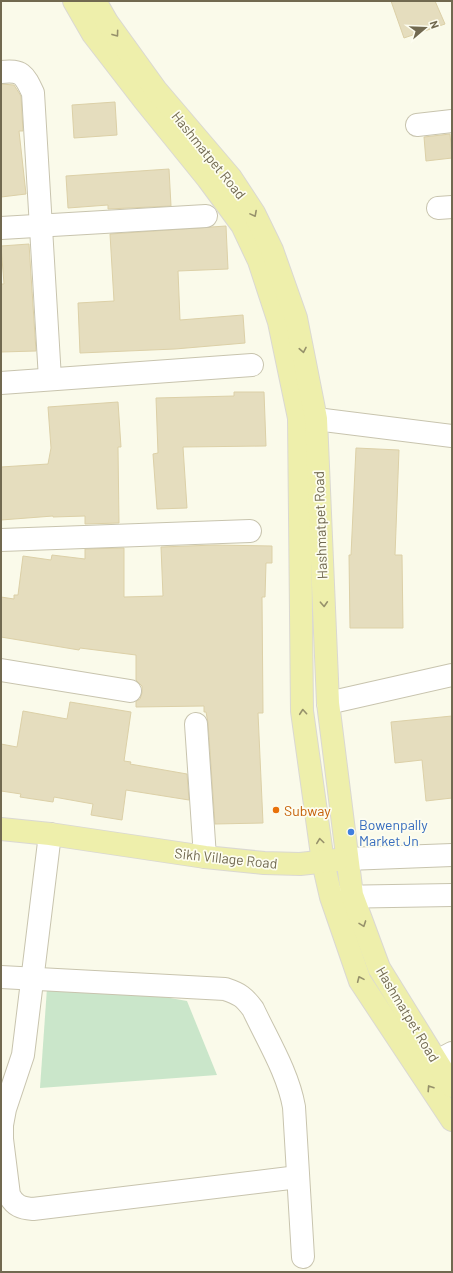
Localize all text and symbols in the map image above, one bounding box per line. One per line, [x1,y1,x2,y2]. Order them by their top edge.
north arrow [405,8,445,48]
text: N [428,19,442,30]
one-way arrow [111,30,119,37]
street label: Hashmatpet Road [168,108,250,202]
one-way arrow [250,210,257,218]
one-way arrow [298,346,306,353]
street label: Hashmatpet Road [310,471,330,579]
one-way arrow [319,601,328,607]
one-way arrow [298,709,307,715]
place label: Subway [284,802,331,819]
marker: Subway [271,805,281,815]
place label: Bowenpally Market Jn [359,816,428,849]
marker: Bowenpally Market Jn [346,827,356,837]
one-way arrow [316,838,325,844]
street label: Sikh Village Road [174,844,278,872]
one-way arrow [358,920,366,927]
street label: Hashmatpet Road [373,963,443,1065]
one-way arrow [356,975,364,982]
one-way arrow [427,1085,435,1092]

